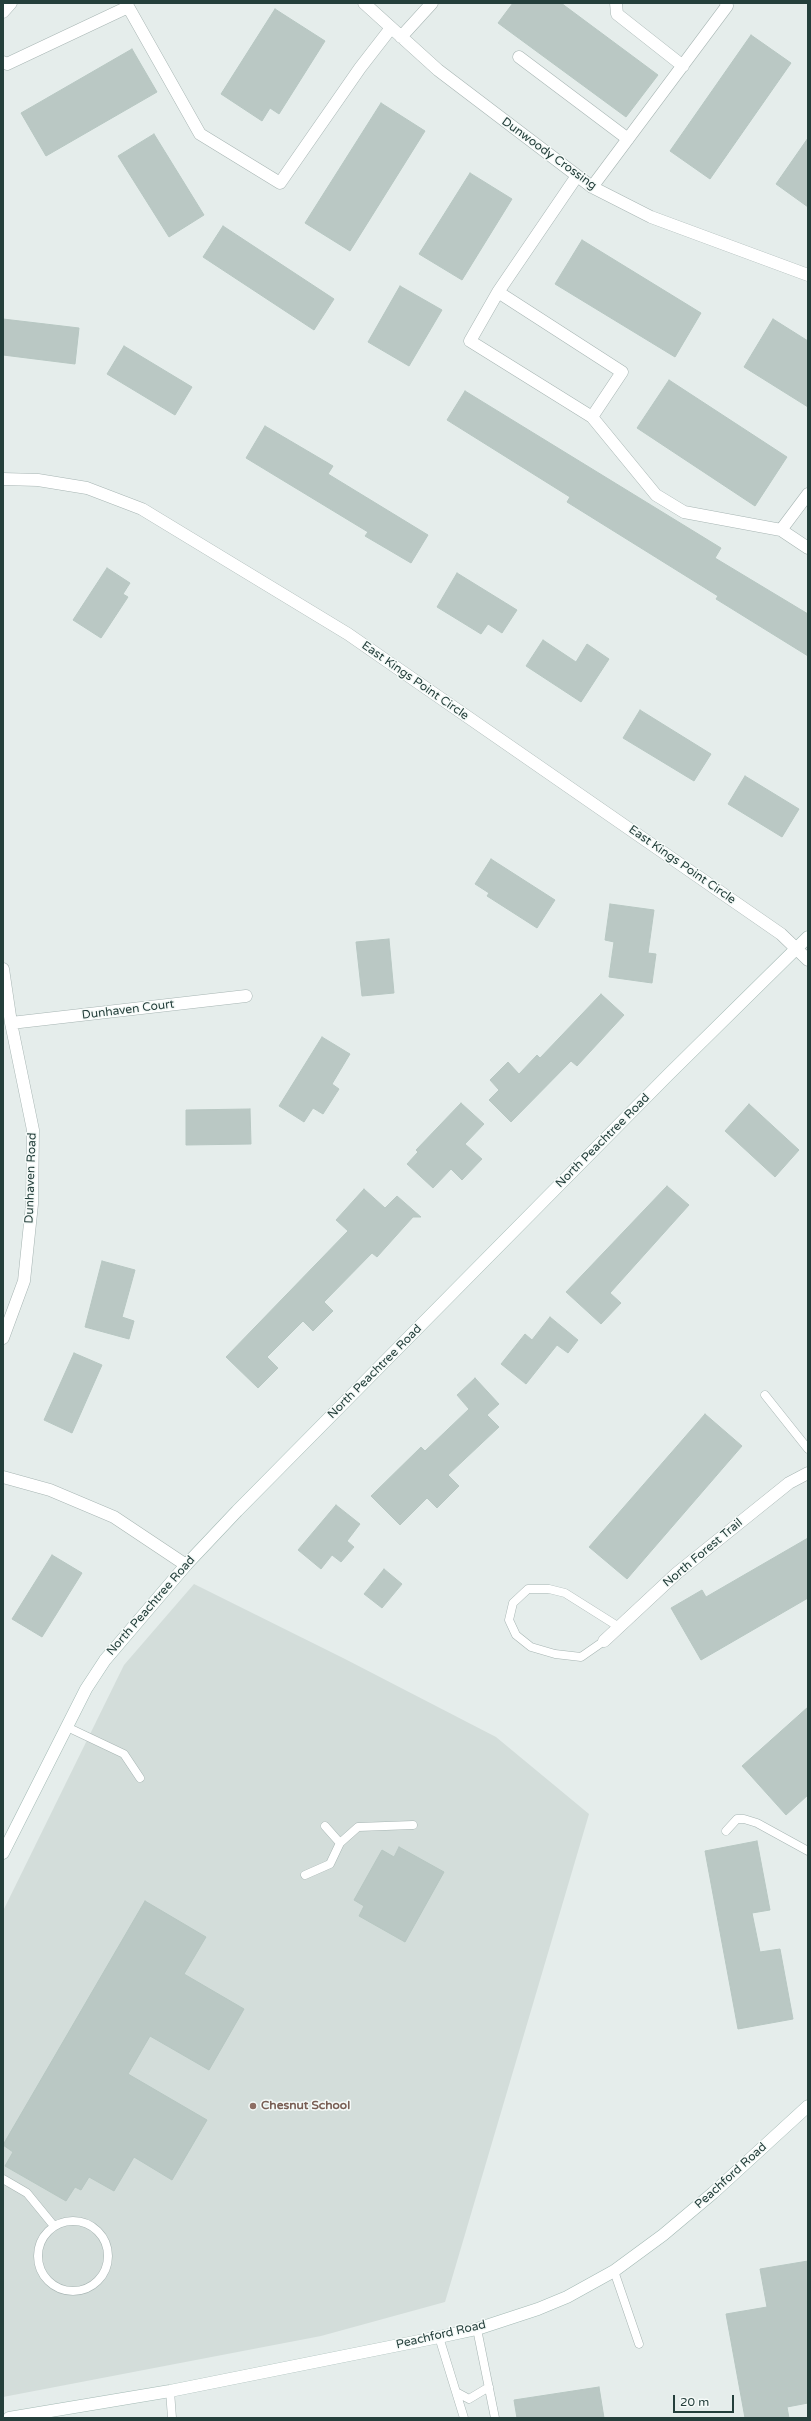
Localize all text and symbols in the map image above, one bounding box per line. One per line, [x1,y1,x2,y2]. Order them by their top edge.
street label: Dunwoody Crossing [499,115,599,193]
street label: East Kings Point Circle [359,639,471,723]
street label: East Kings Point Circle [626,823,738,907]
street label: Dunhaven Court [81,997,175,1023]
street label: North Peachtree Road [553,1091,653,1191]
street label: Dunhaven Road [22,1132,40,1224]
street label: North Peachtree Road [325,1322,425,1422]
street label: North Forest Trail [660,1516,746,1590]
street label: North Peachtree Road [104,1553,198,1659]
place label: Chesnut School [261,2099,350,2113]
marker: Chesnut School [248,2101,258,2111]
street label: Peachford Road [692,2140,770,2212]
street label: Peachford Road [395,2318,487,2352]
scale bar [675,2387,736,2413]
text: 20 m [680,2395,709,2409]

